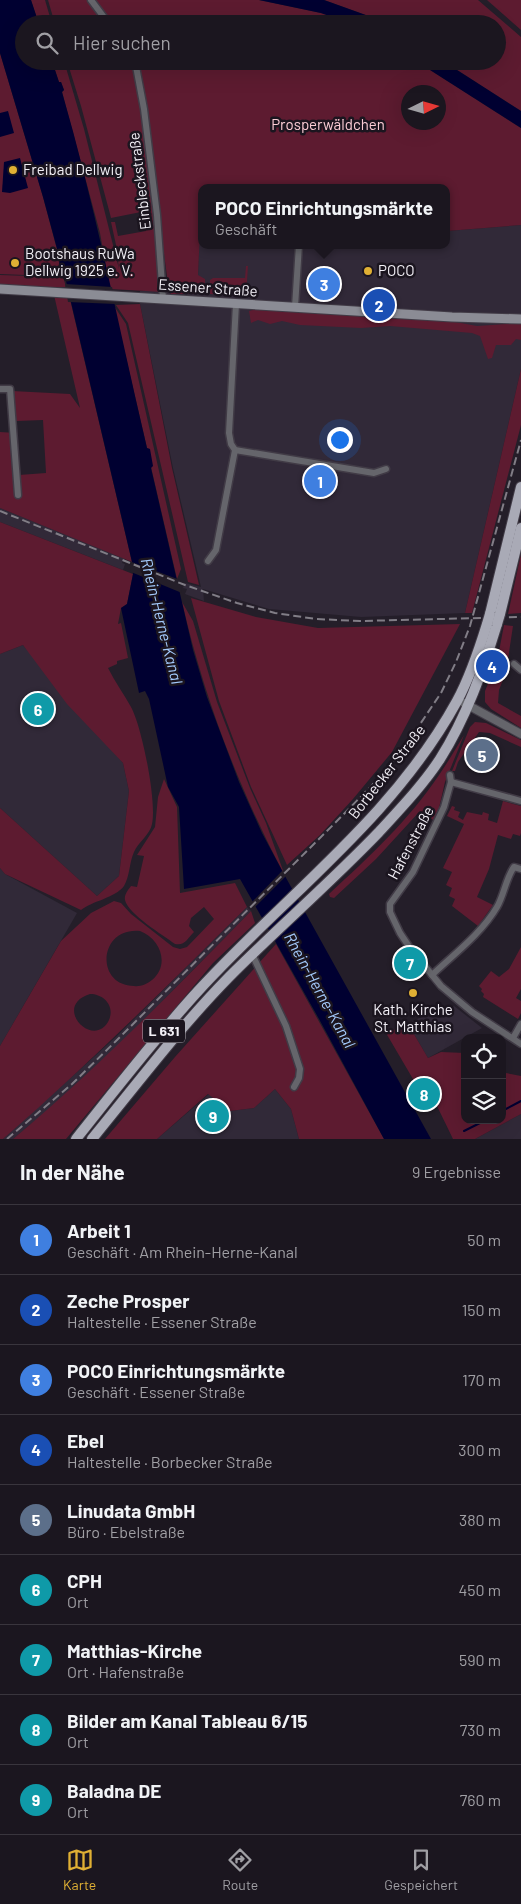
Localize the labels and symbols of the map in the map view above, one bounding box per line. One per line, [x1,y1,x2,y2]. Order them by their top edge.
north arrow [401,85,446,130]
park label: Prosperwäldchen [271,115,385,133]
street label: Einbleckstraße [124,131,154,231]
place label: Freibad Dellwig [23,160,122,178]
marker: Freibad Dellwig [7,164,19,176]
place label: Bootshaus RuWa Dellwig 1925 e. V. [25,244,135,279]
marker: Bootshaus RuWa Dellwig 1925 e. V. [9,257,21,269]
place label: POCO [378,261,415,279]
pin: 3 [308,265,340,303]
marker: POCO [362,265,374,277]
street label: Essener Straße [158,275,258,299]
pin: 2 [363,286,395,324]
your location [327,427,353,453]
pin: 1 [304,462,336,500]
water label: Rhein-Herne-Kanal [138,556,187,686]
pin: 4 [476,647,508,685]
pin: 6 [22,690,54,728]
street label: Borbecker Straße [344,721,428,822]
pin: 5 [466,736,498,774]
street label: Hafenstraße [383,803,437,882]
water label: Rhein-Herne-Kanal [281,929,360,1051]
pin: 7 [394,944,426,982]
marker: Kath. Kirche St. Matthias [407,987,419,999]
place label: Kath. Kirche St. Matthias [373,1000,453,1035]
road number: L 631 [143,1019,185,1042]
pin: 8 [408,1075,440,1113]
pin: 9 [197,1097,229,1135]

